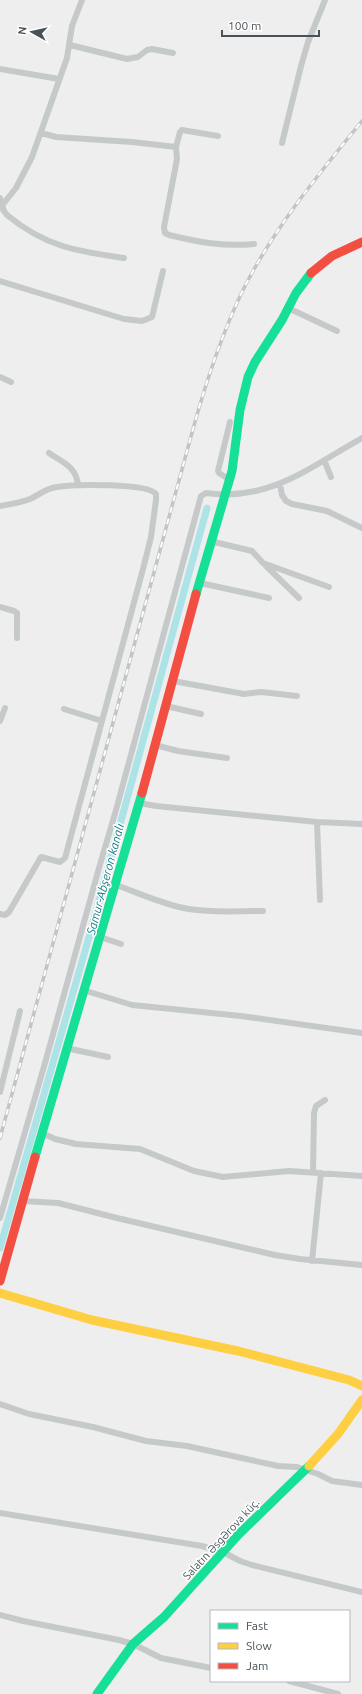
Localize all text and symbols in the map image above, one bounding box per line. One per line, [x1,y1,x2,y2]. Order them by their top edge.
north arrow [12,12,52,52]
scale bar [222,12,319,38]
text: 100 m [228,19,261,32]
text: N [16,26,29,36]
water label: Samur-Abşeron kanalı [84,822,126,937]
street label: Salatın Əsgərova küç. [180,1496,262,1582]
legend [210,1610,350,1682]
text: Fast [246,1619,268,1632]
text: Slow [246,1639,272,1652]
text: Jam [246,1659,268,1672]

